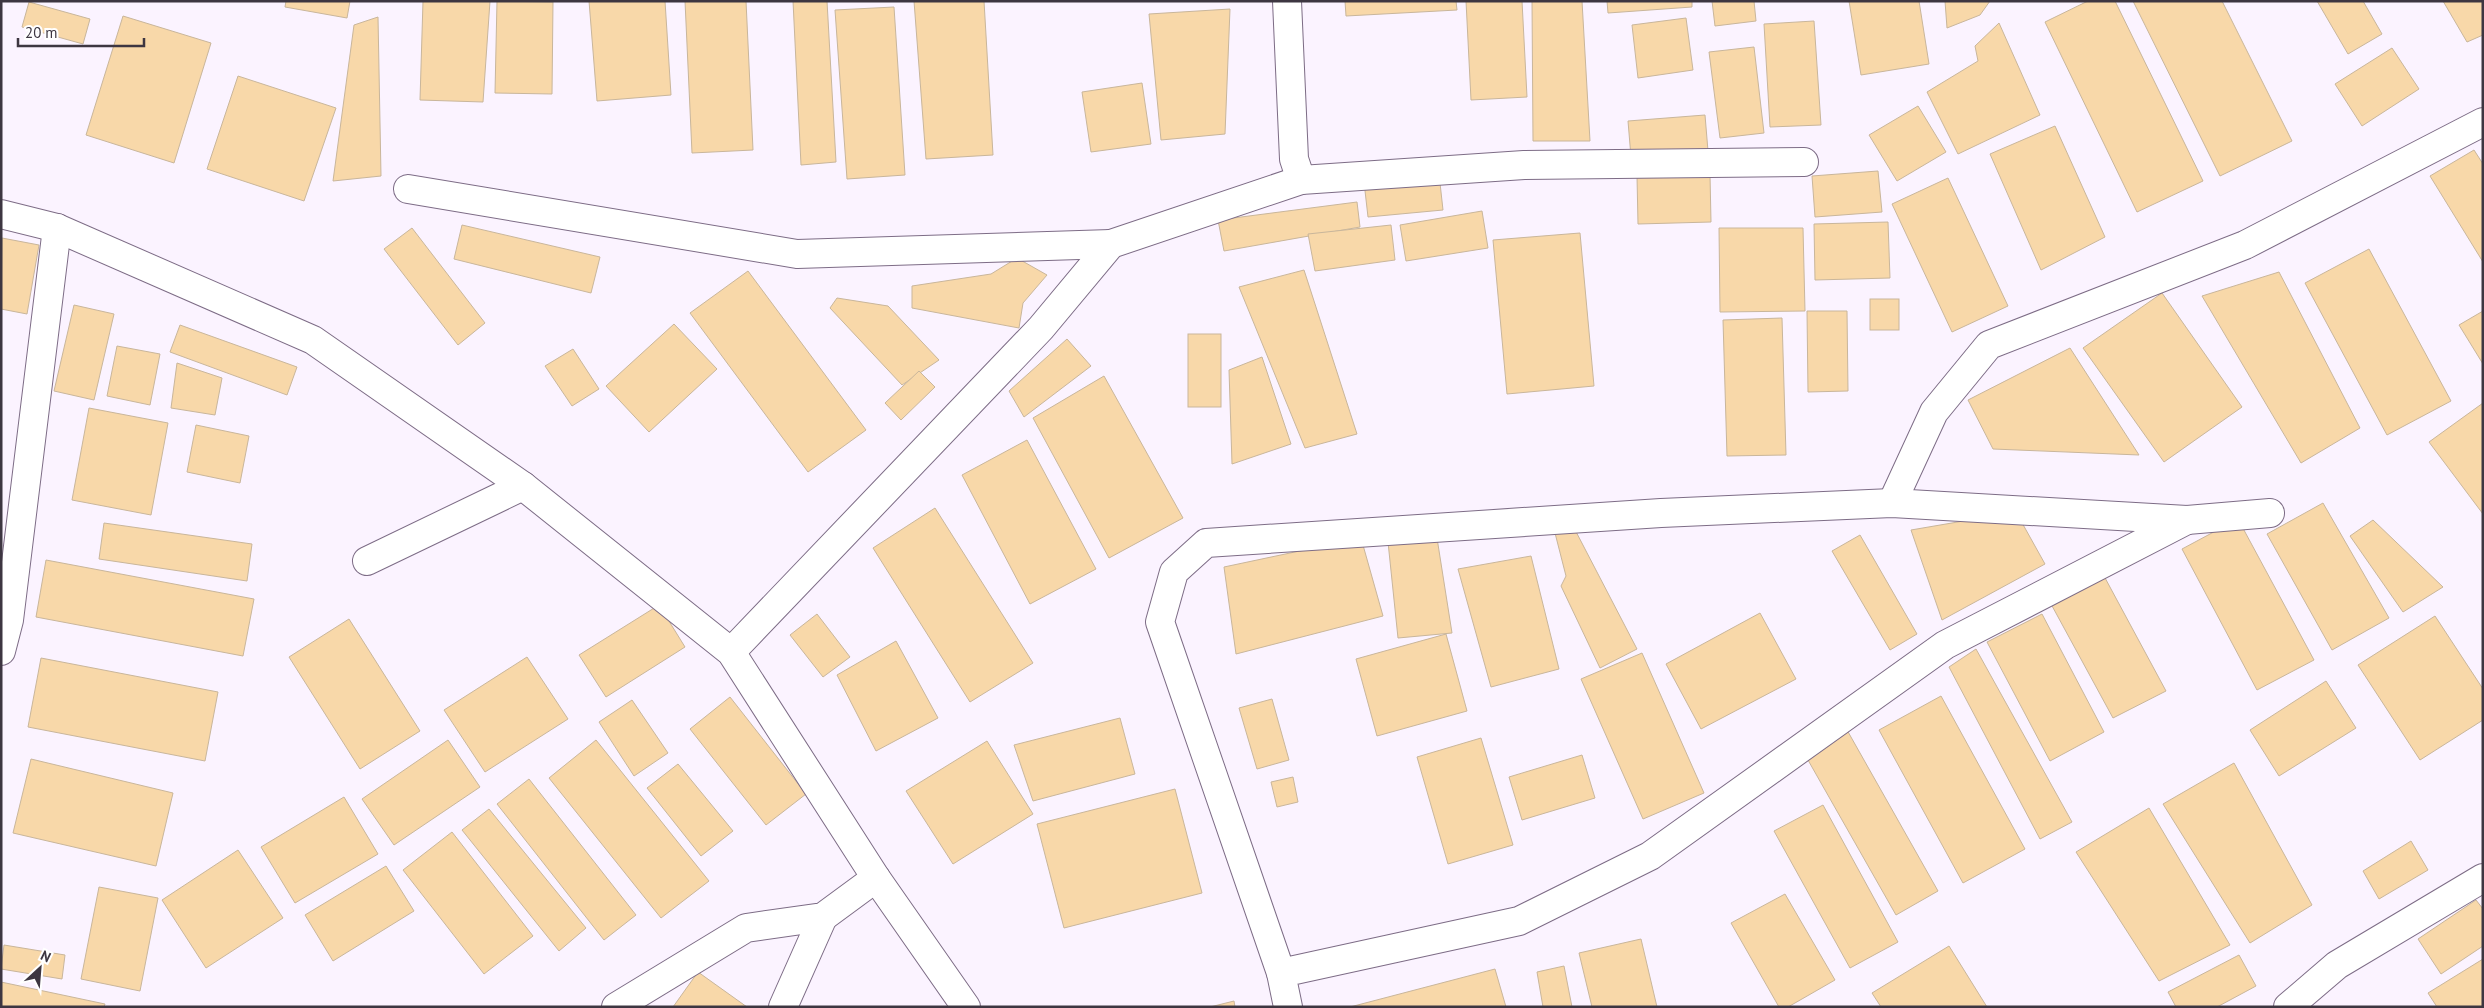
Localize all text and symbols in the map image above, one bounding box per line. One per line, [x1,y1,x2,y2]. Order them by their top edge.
scale bar [18,15,144,47]
text: 20 m [25,23,58,42]
north arrow [15,943,65,993]
text: N [38,946,54,966]

